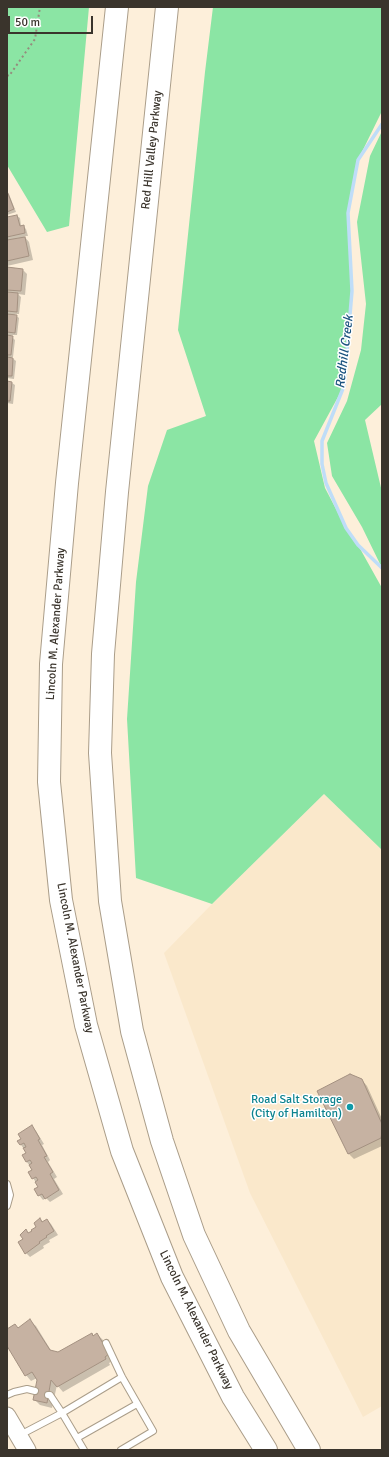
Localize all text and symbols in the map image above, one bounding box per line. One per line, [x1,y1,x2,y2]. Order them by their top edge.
scale bar [10,8,95,34]
text: 50 m [15,15,40,30]
street label: Red Hill Valley Parkway [139,90,165,210]
water label: Redhill Creek [333,314,357,390]
street label: Lincoln M. Alexander Parkway [43,547,69,701]
street label: Lincoln M. Alexander Parkway [53,881,97,1035]
place label: Road Salt Storage (City of Hamilton) [251,1093,342,1121]
marker: Road Salt Storage (City of Hamilton) [345,1102,355,1112]
street label: Lincoln M. Alexander Parkway [156,1248,236,1392]

